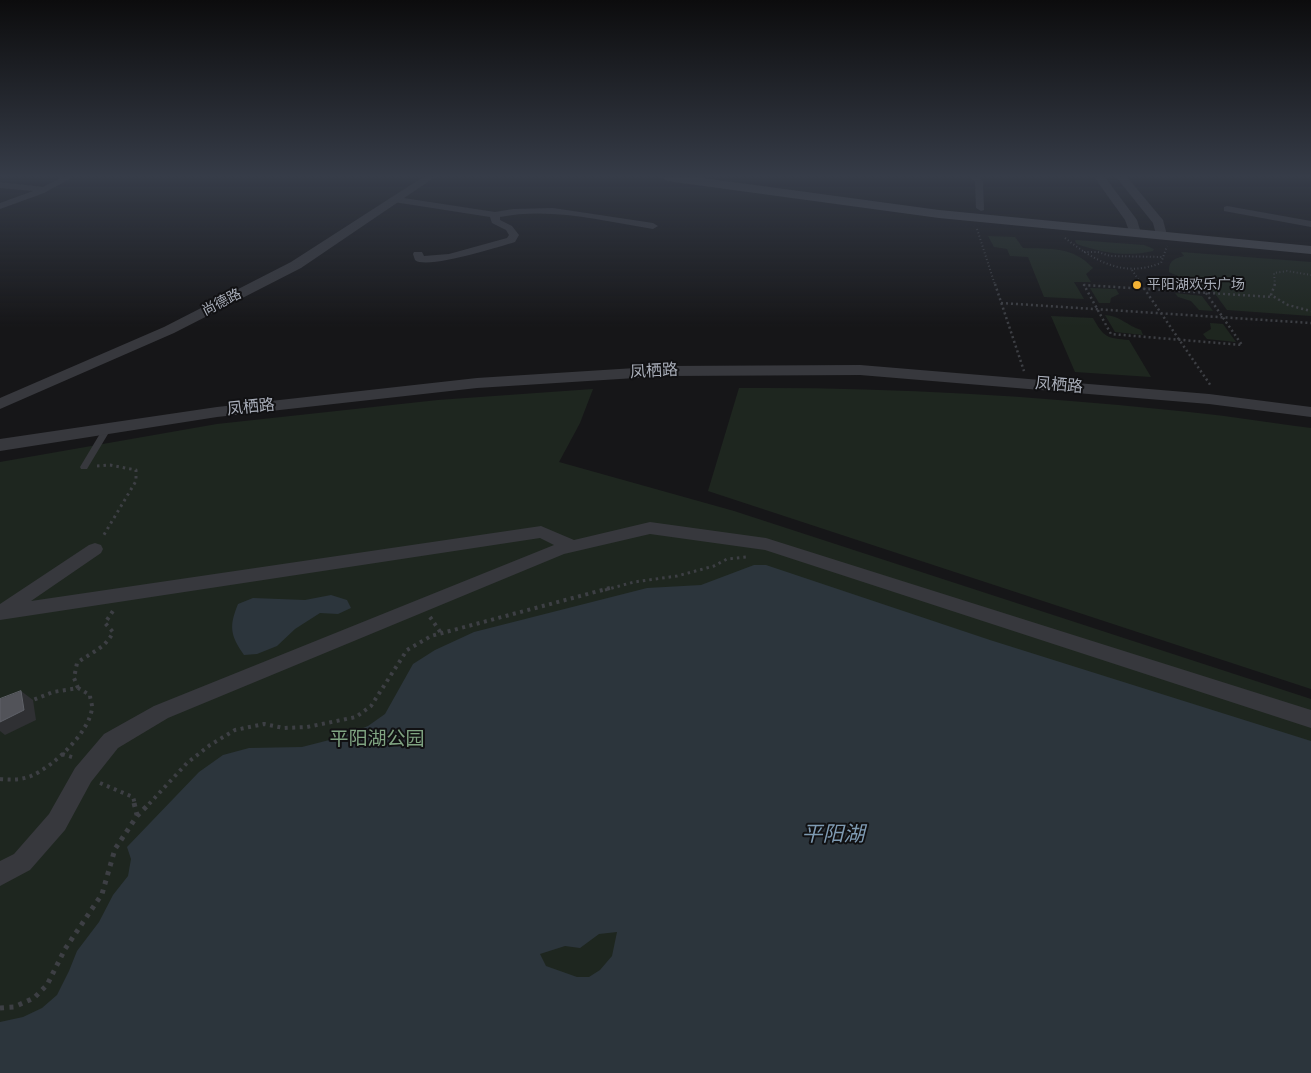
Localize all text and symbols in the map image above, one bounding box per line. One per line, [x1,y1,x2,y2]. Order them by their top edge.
place label: 平阳湖欢乐广场 [1147,277,1245,293]
marker: 平阳湖欢乐广场 [1131,279,1143,291]
street label: 尚德路 [199,286,245,320]
street label: 凤栖路 [630,361,678,383]
street label: 凤栖路 [1034,374,1084,398]
street label: 凤栖路 [226,396,276,420]
park label: 平阳湖公园 [330,729,424,751]
water label: 平阳湖 [802,823,864,849]

